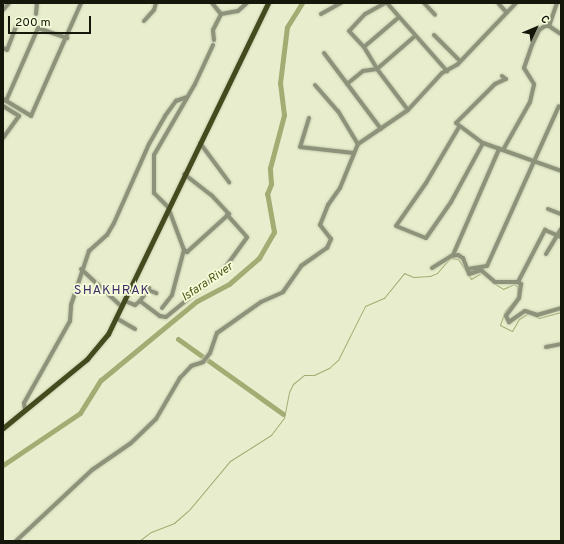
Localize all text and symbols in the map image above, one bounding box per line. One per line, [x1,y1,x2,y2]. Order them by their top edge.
scale bar [10,8,93,34]
north arrow [516,8,556,48]
text: С [537,12,552,27]
text: 200 m [15,15,51,31]
water label: Isfara River [180,261,236,305]
district label: SHAKHRAK [74,283,150,299]

